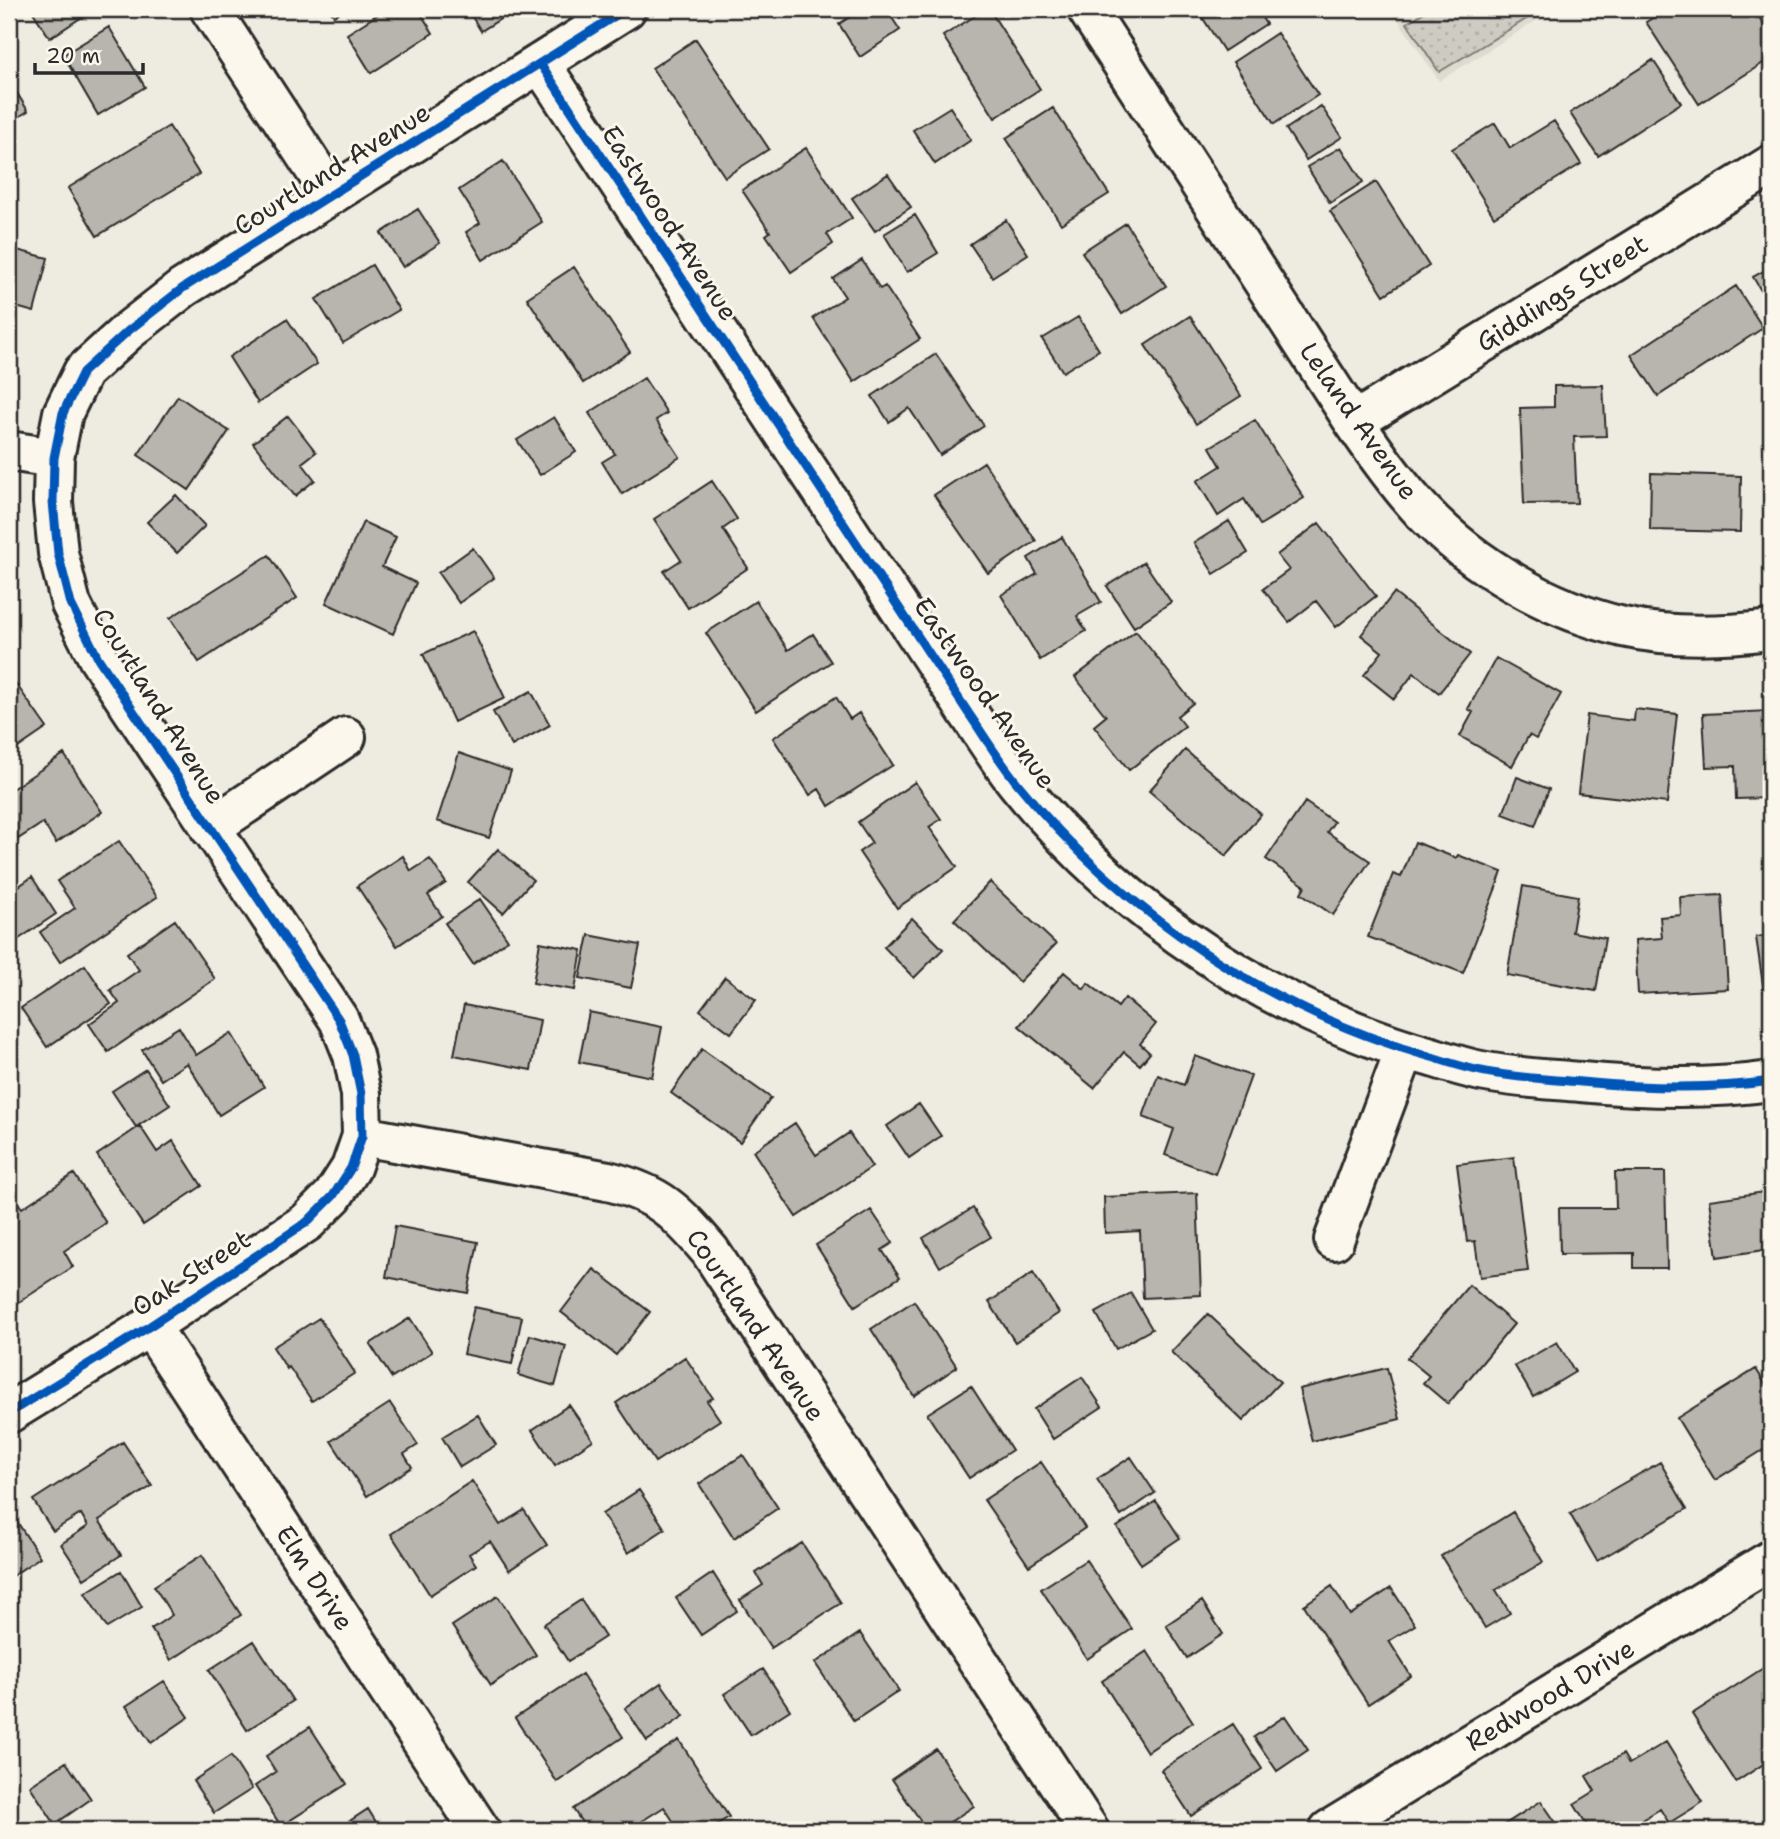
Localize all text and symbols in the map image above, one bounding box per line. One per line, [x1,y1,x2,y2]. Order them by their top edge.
scale bar [35,32,144,76]
text: 20 m [46,42,100,70]
street label: Courtland Avenue [227,94,437,243]
street label: Eastwood Avenue [594,118,747,327]
street label: Giddings Street [1469,226,1654,359]
street label: Leland Avenue [1292,335,1427,507]
street label: Eastwood Avenue [906,590,1065,795]
street label: Courtland Avenue [85,601,234,811]
street label: Oak Street [125,1221,257,1324]
street label: Courtland Avenue [679,1222,834,1428]
street label: Elm Drive [268,1518,362,1637]
street label: Redwood Drive [1459,1630,1641,1759]

